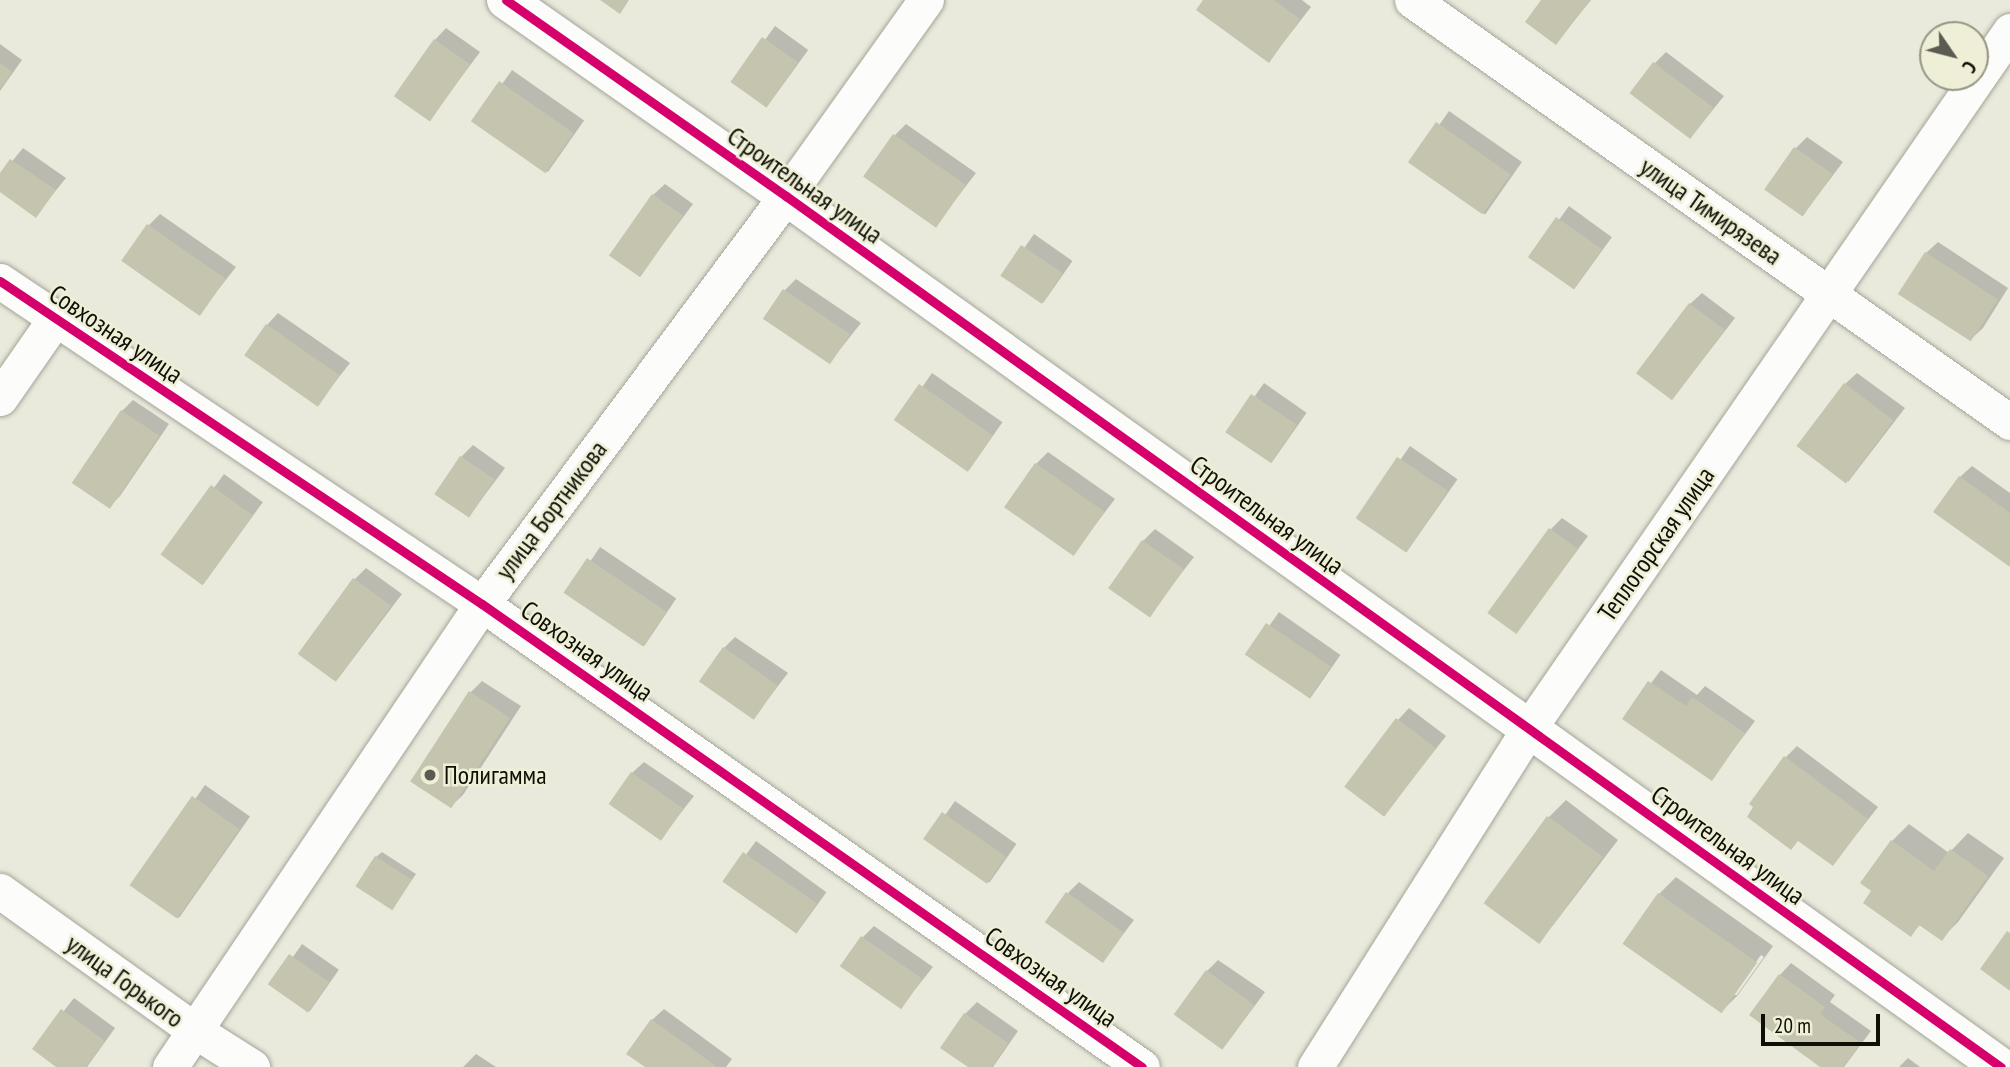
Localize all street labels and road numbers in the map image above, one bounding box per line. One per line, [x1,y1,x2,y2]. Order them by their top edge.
street label: Строительная улица [721,120,889,250]
street label: улица Тимирязева [1634,150,1788,272]
street label: Совхозная улица [43,278,189,390]
street label: улица Бортникова [489,434,613,586]
street label: Строительная улица [1184,449,1350,581]
street label: Теплогорская улица [1591,461,1721,627]
street label: Совхозная улица [515,594,659,708]
street label: Строительная улица [1645,779,1811,911]
street label: Совхозная улица [979,920,1123,1034]
street label: улица Горького [60,928,190,1034]

